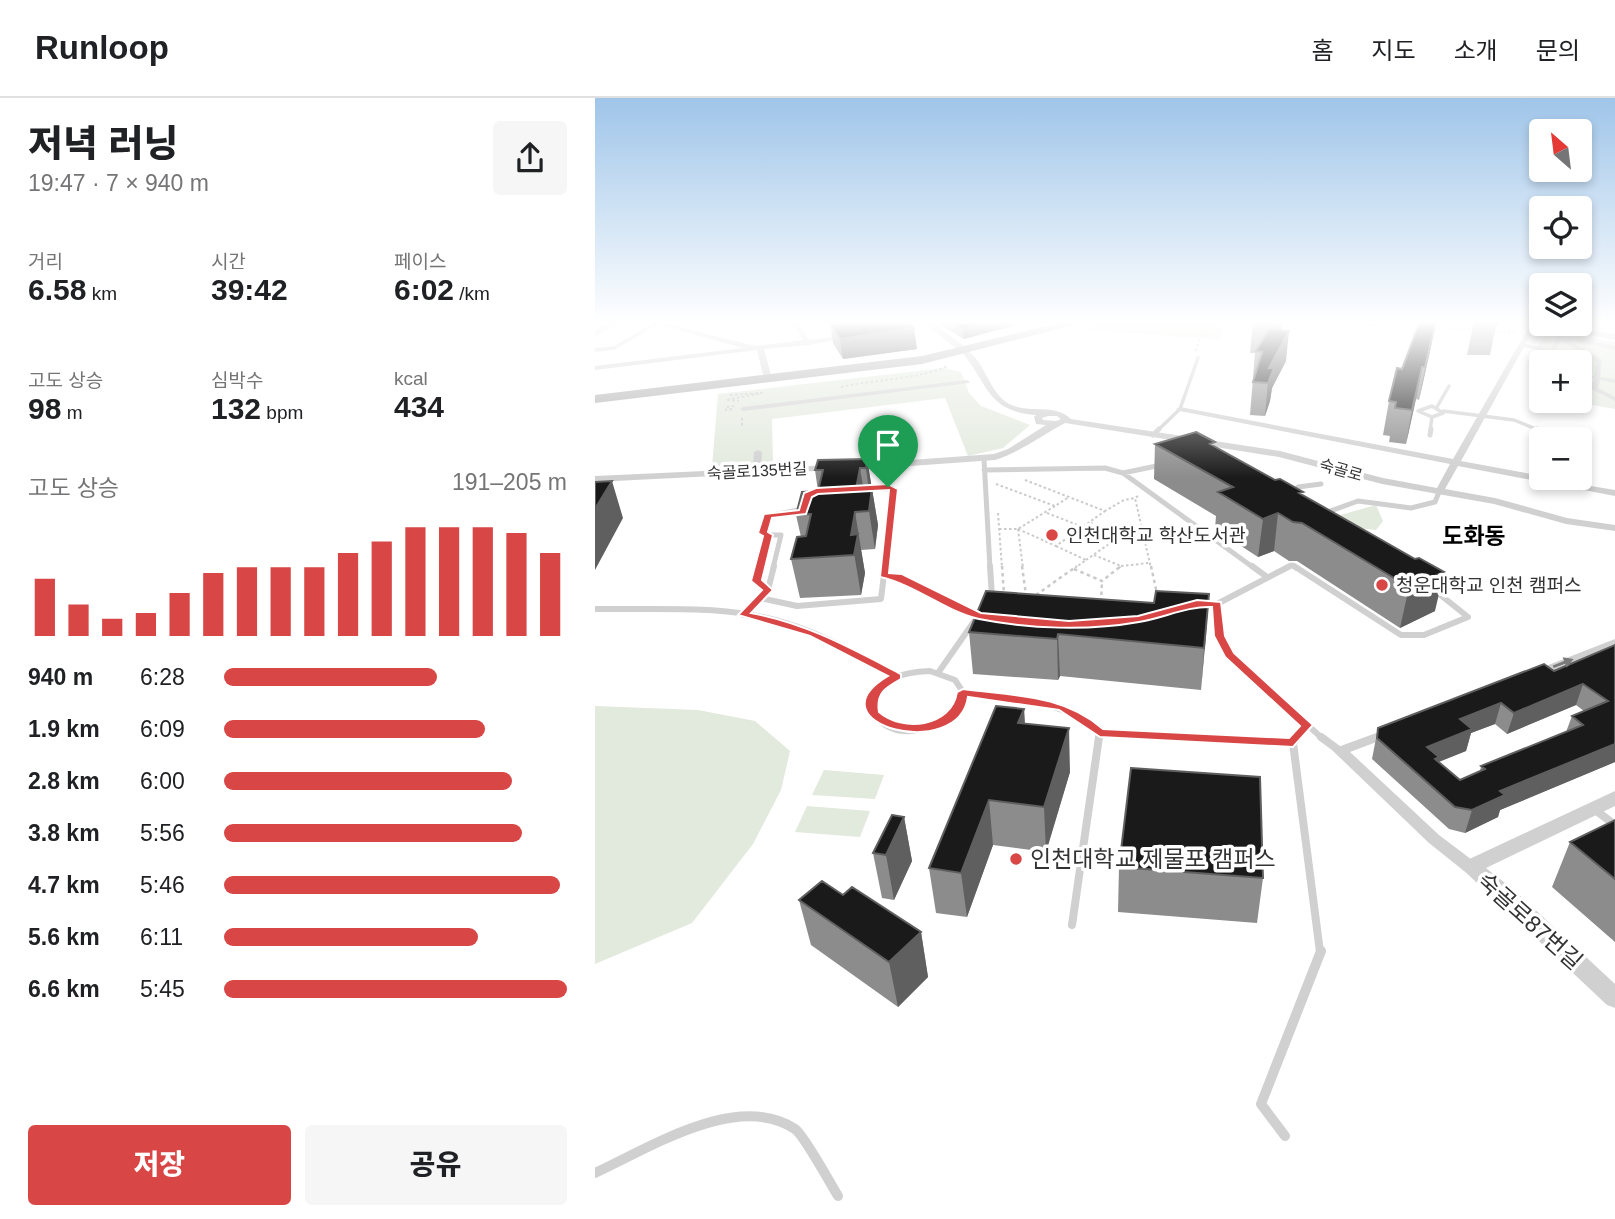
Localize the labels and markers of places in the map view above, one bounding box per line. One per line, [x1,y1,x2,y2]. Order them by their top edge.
pin [858,415,918,487]
place label: 인천대학교 학산도서관 [1066,525,1246,546]
marker: 인천대학교 학산도서관 [1044,527,1060,543]
place label: 청운대학교 인천 캠퍼스 [1396,575,1581,596]
marker: 청운대학교 인천 캠퍼스 [1374,577,1390,593]
place label: 인천대학교 제물포 캠퍼스 [1030,846,1276,872]
marker: 인천대학교 제물포 캠퍼스 [1008,851,1024,867]

